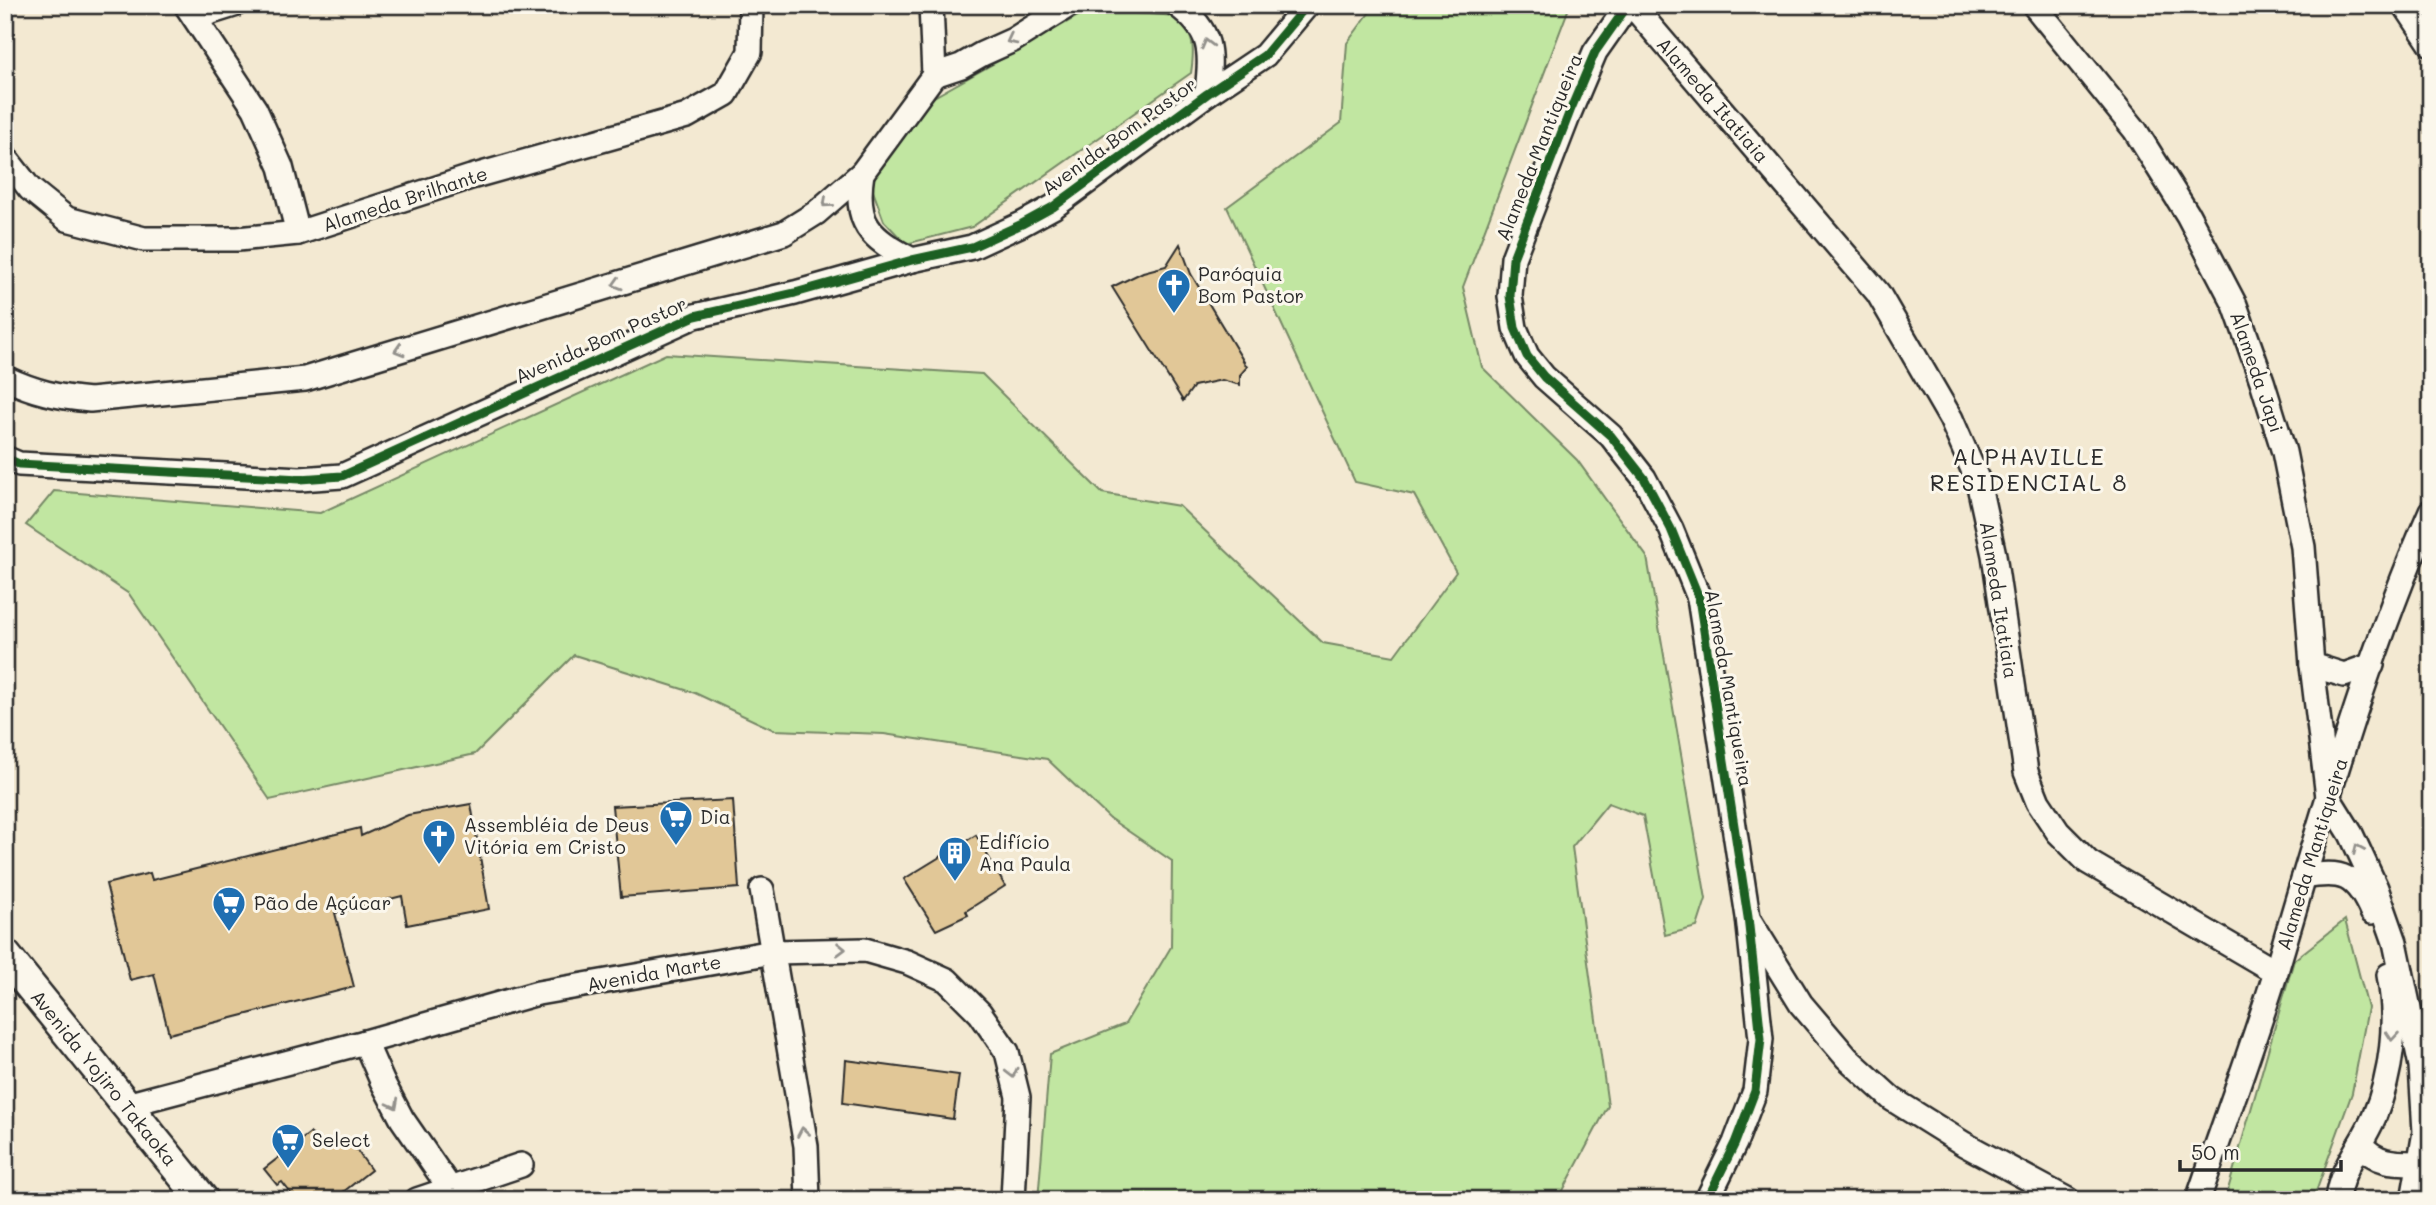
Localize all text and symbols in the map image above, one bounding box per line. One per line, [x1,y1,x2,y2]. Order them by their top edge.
one-way arrow [1006,32,1018,46]
street label: Alameda Itatiaia [1652,32,1775,168]
one-way arrow [1201,38,1215,50]
street label: Alameda Mantiqueira [1490,49,1588,244]
street label: Avenida Bom Pastor [1036,71,1201,200]
street label: Alameda Brilhante [319,160,490,237]
one-way arrow [823,195,836,207]
place label: Paróquia Bom Pastor [1198,261,1304,308]
church icon: Paróquia Bom Pastor [1155,266,1193,315]
one-way arrow [611,276,624,290]
street label: Avenida Bom Pastor [511,290,691,389]
street label: Alameda Japi [2225,308,2290,436]
one-way arrow [394,342,406,357]
district label: ALPHAVILLE RESIDENCIAL 8 [1930,441,2128,497]
street label: Alameda Itatiaia [1975,520,2024,680]
street label: Alameda Mantiqueira [1700,587,1759,788]
street label: Alameda Mantiqueira [2270,755,2353,953]
supermarket icon: Dia [657,798,695,847]
place label: Dia [700,804,731,829]
place label: Assembléia de Deus Vitória em Cristo [464,812,649,859]
church icon: Assembléia de Deus Vitória em Cristo [420,817,458,866]
place label: Edifício Ana Paula [979,829,1071,876]
building icon: Edifício Ana Paula [936,834,974,883]
one-way arrow [2352,843,2366,856]
supermarket icon: Pão de Açúcar [210,884,248,933]
place label: Pão de Açúcar [254,890,391,915]
one-way arrow [836,941,847,957]
street label: Avenida Marte [585,948,723,997]
street label: Avenida Yojiro Takaoka [26,984,183,1171]
one-way arrow [2385,1031,2400,1042]
one-way arrow [1004,1067,1018,1079]
one-way arrow [386,1096,399,1109]
supermarket icon: Select [269,1121,307,1170]
one-way arrow [796,1126,811,1138]
place label: Select [312,1127,371,1152]
scale bar [2180,1128,2342,1172]
text: 50 m [2191,1138,2240,1165]

